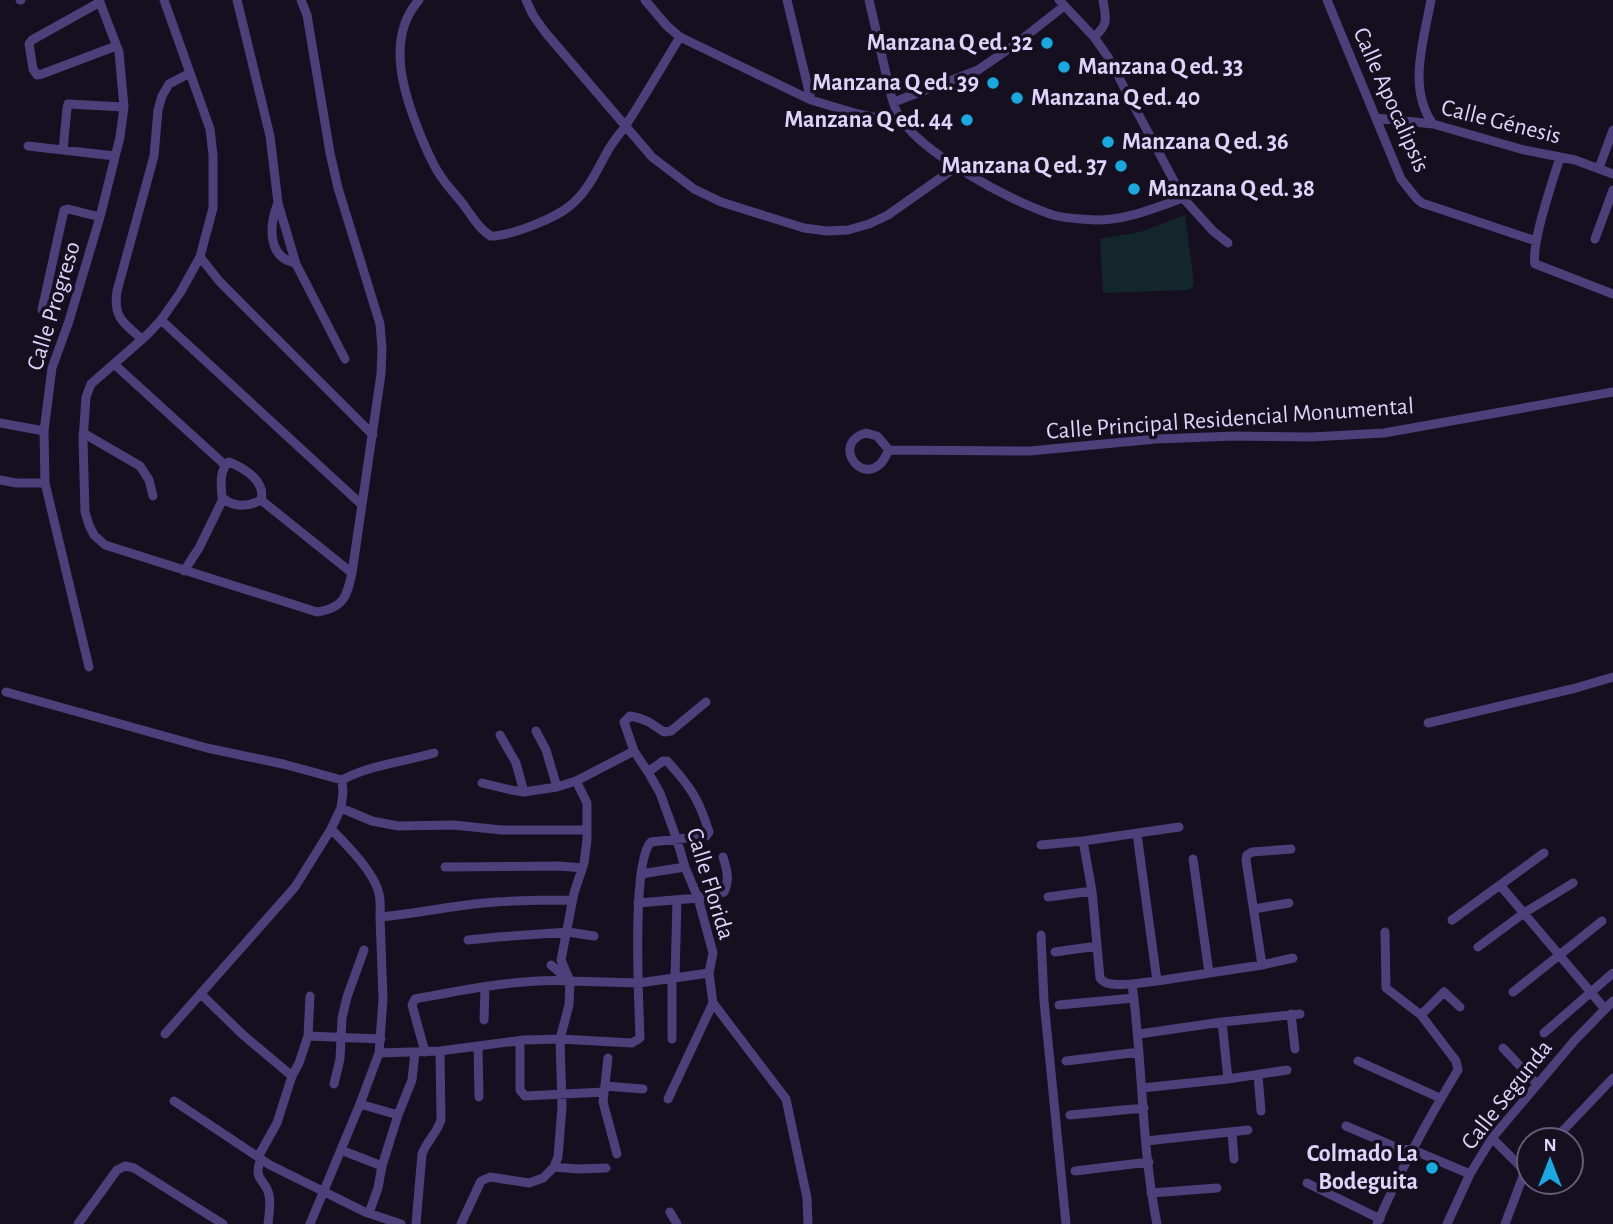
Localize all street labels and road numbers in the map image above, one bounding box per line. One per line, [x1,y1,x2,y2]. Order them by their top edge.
street label: Calle Apocalipsis [1348,24,1434,176]
street label: Calle Génesis [1439,96,1563,148]
street label: Calle Progreso [23,239,85,373]
street label: Calle Principal Residencial Monumental [1045,394,1415,444]
street label: Calle Florida [682,825,738,943]
street label: Calle Segunda [1457,1036,1557,1154]

